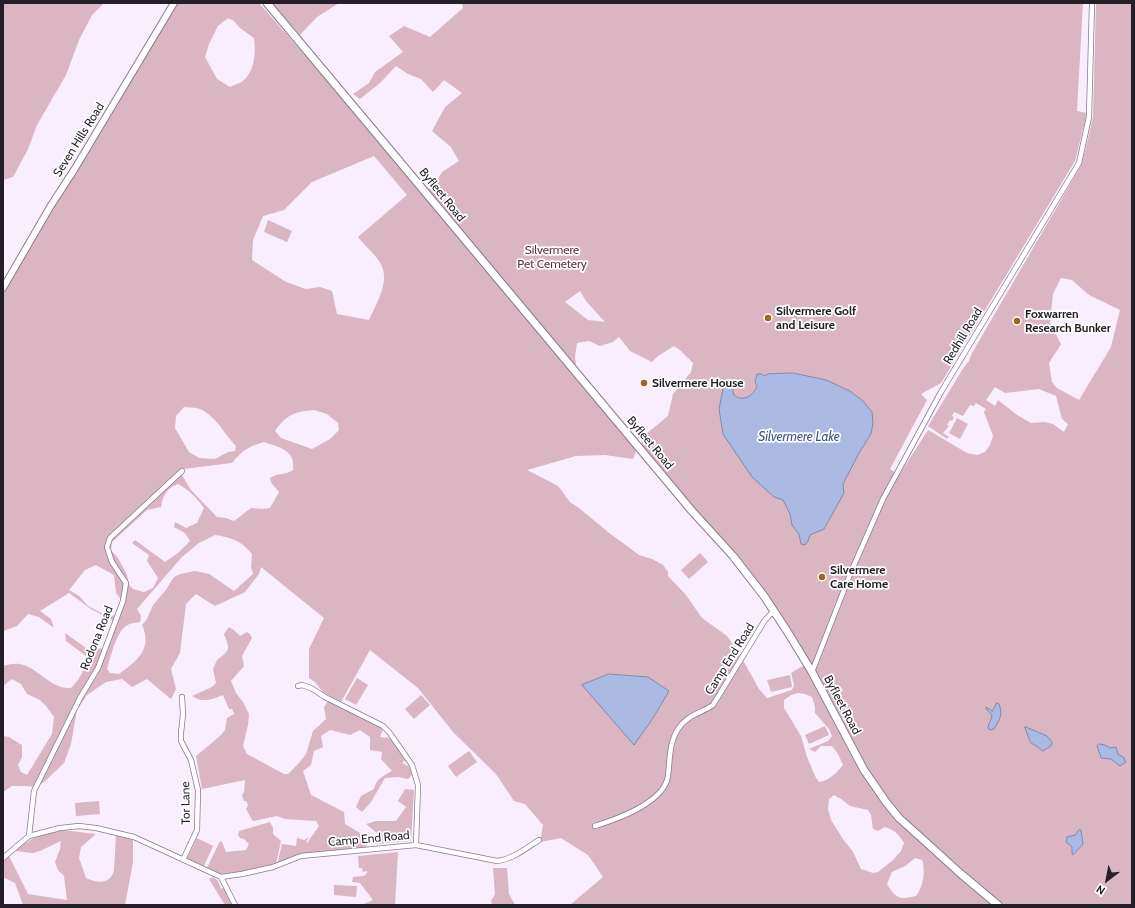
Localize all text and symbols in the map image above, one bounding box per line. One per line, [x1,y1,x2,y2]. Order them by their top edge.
street label: Seven Hills Road [50,100,108,180]
street label: Byfleet Road [416,165,468,225]
park label: Silvermere Pet Cemetery [517,243,587,271]
place label: Silvermere Golf and Leisure [776,304,856,332]
street label: Redhill Road [941,305,985,367]
place label: Foxwarren Research Bunker [1025,307,1111,335]
marker: Silvermere Golf and Leisure [763,313,773,323]
marker: Foxwarren Research Bunker [1012,316,1022,326]
place label: Silvermere House [652,376,743,390]
marker: Silvermere House [639,378,649,388]
street label: Byfleet Road [624,414,676,472]
water label: Silvermere Lake [758,429,840,445]
place label: Silvermere Care Home [830,563,888,591]
marker: Silvermere Care Home [817,572,827,582]
street label: Rodona Road [78,604,116,672]
street label: Camp End Road [702,621,758,697]
street label: Byfleet Road [820,673,864,737]
street label: Tor Lane [178,781,194,825]
street label: Camp End Road [328,828,410,850]
north arrow [1087,860,1127,900]
text: N [1094,882,1108,898]

